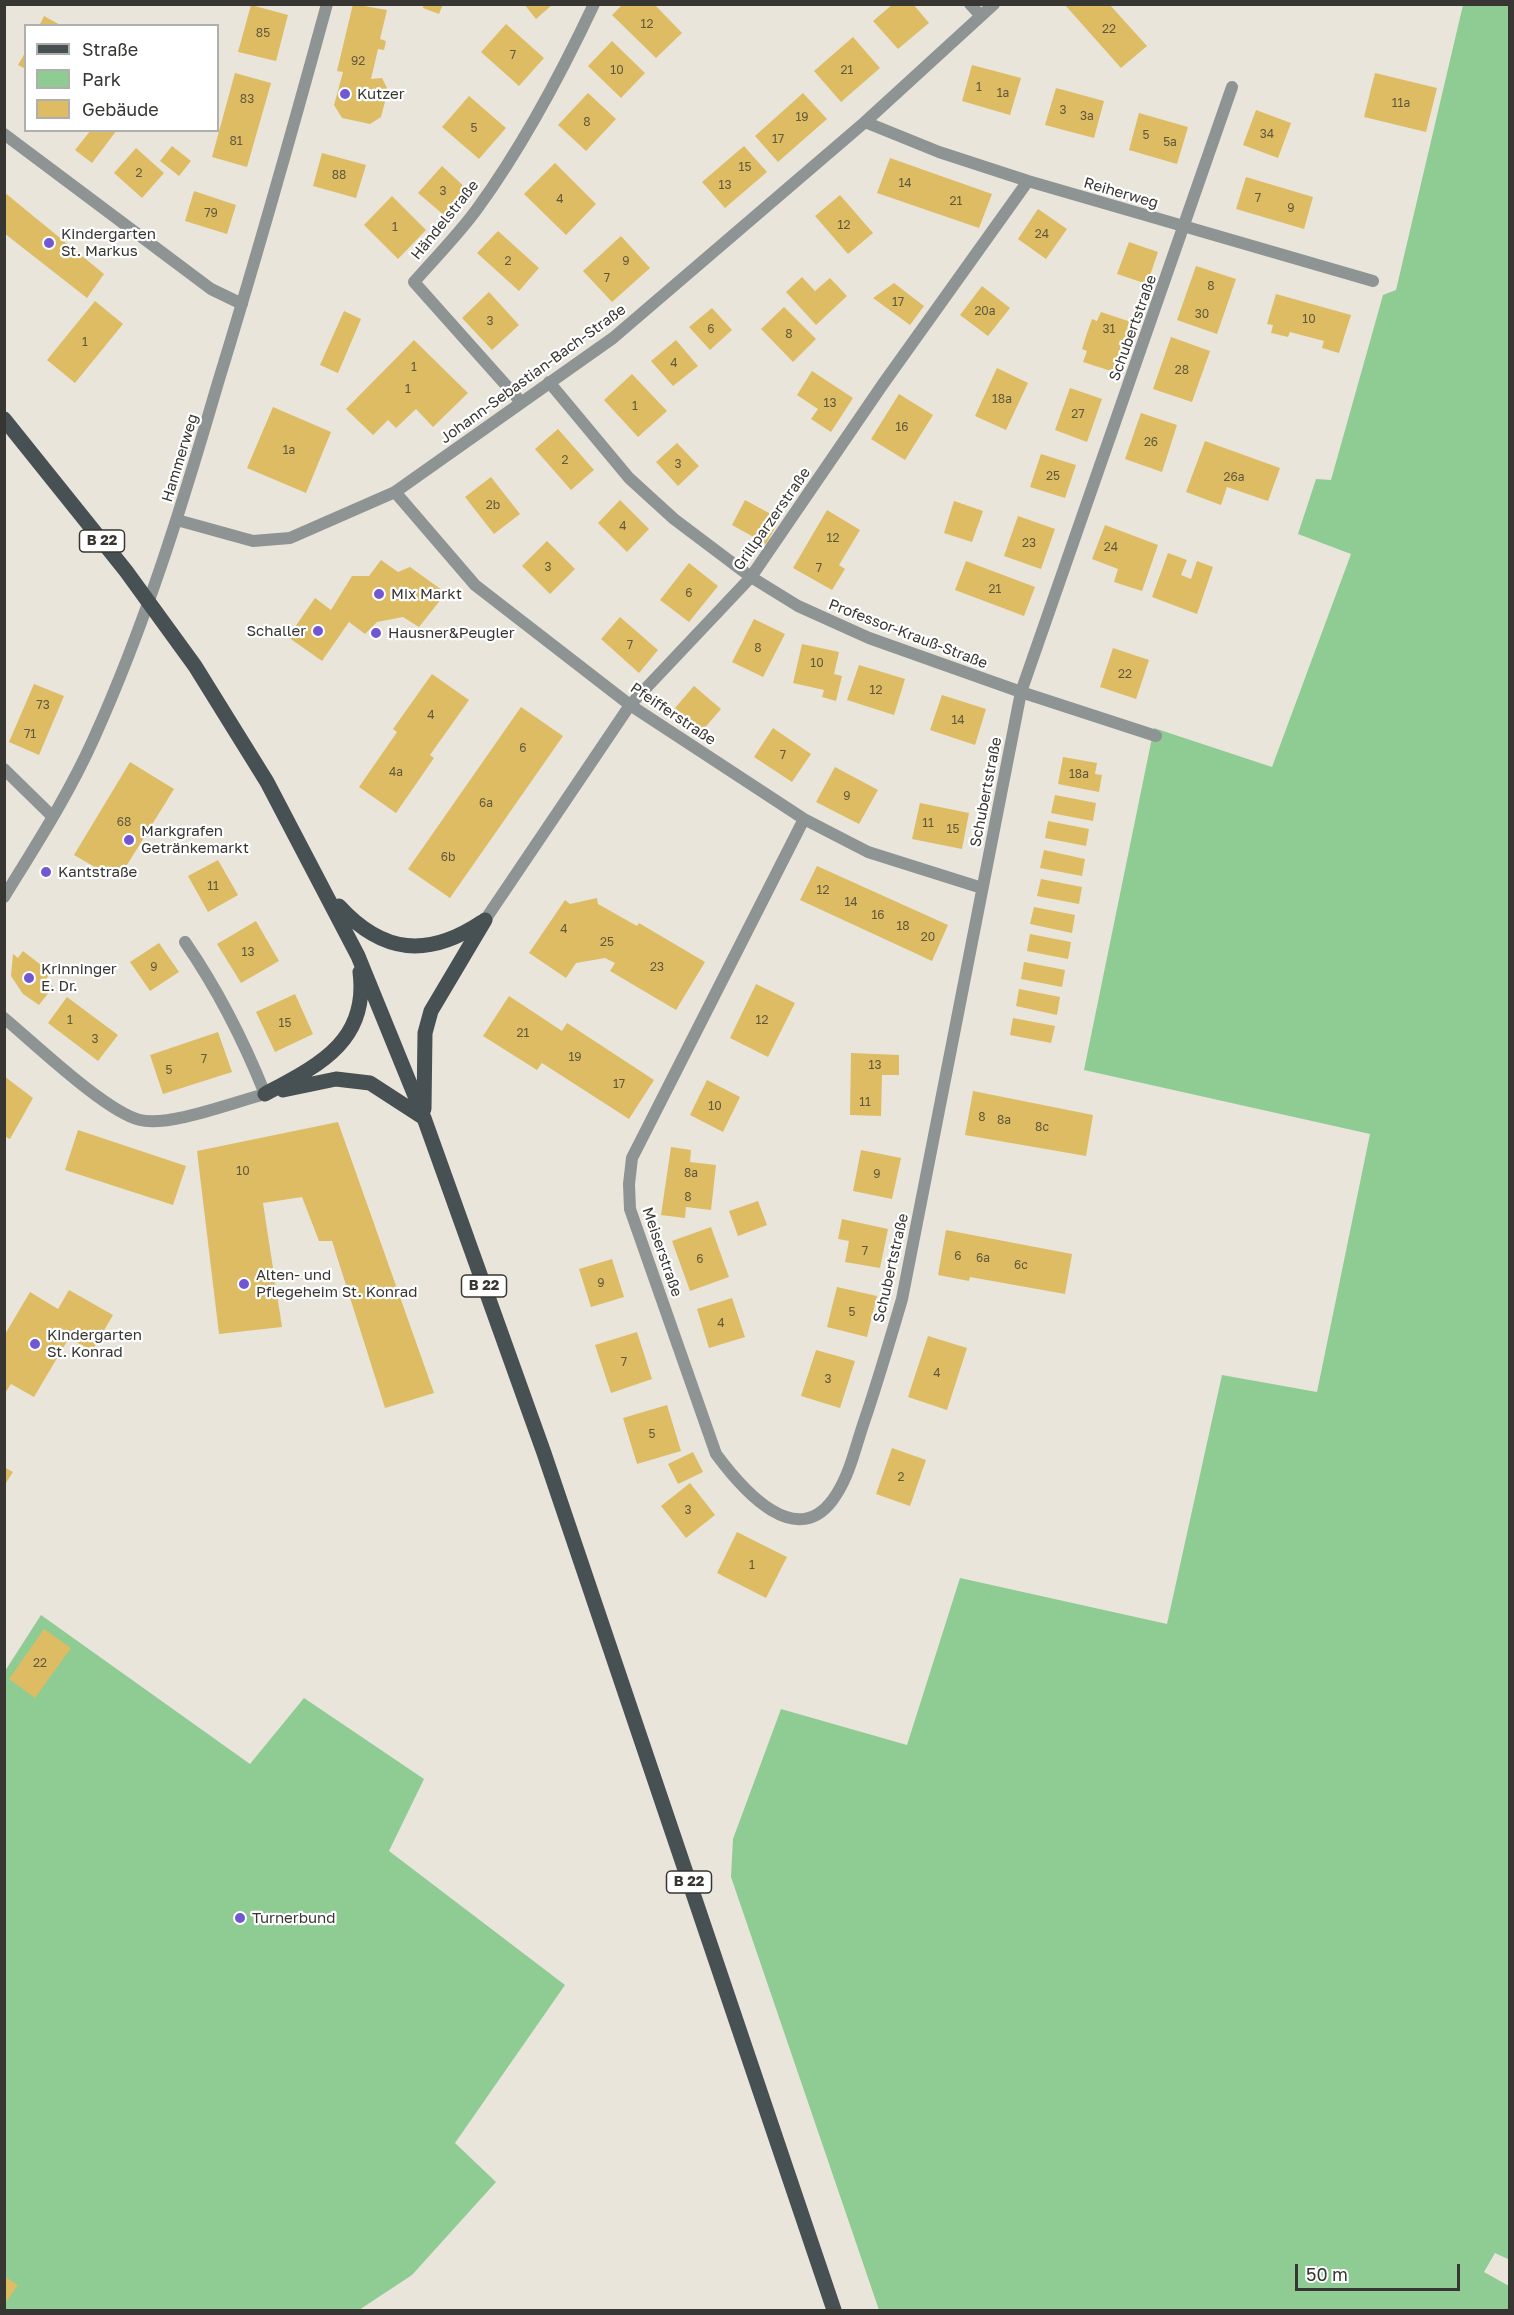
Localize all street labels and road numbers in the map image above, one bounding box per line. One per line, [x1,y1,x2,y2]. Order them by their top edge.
street label: Reiherweg [1082,174,1160,212]
street label: Händelstraße [407,177,483,263]
street label: Schubertstraße [1105,272,1161,384]
street label: Johann-Sebastian-Bach-Straße [437,301,629,447]
street label: Hammerweg [158,412,202,504]
street label: Grillparzerstraße [730,464,814,574]
road number: B 22 [80,530,124,552]
street label: Professor-Krauß-Straße [826,595,990,673]
street label: Pfeifferstraße [627,679,719,749]
street label: Schubertstraße [967,735,1005,849]
street label: Meiserstraße [638,1205,686,1299]
street label: Schubertstraße [870,1212,912,1324]
road number: B 22 [462,1275,506,1297]
road number: B 22 [666,1871,712,1893]

